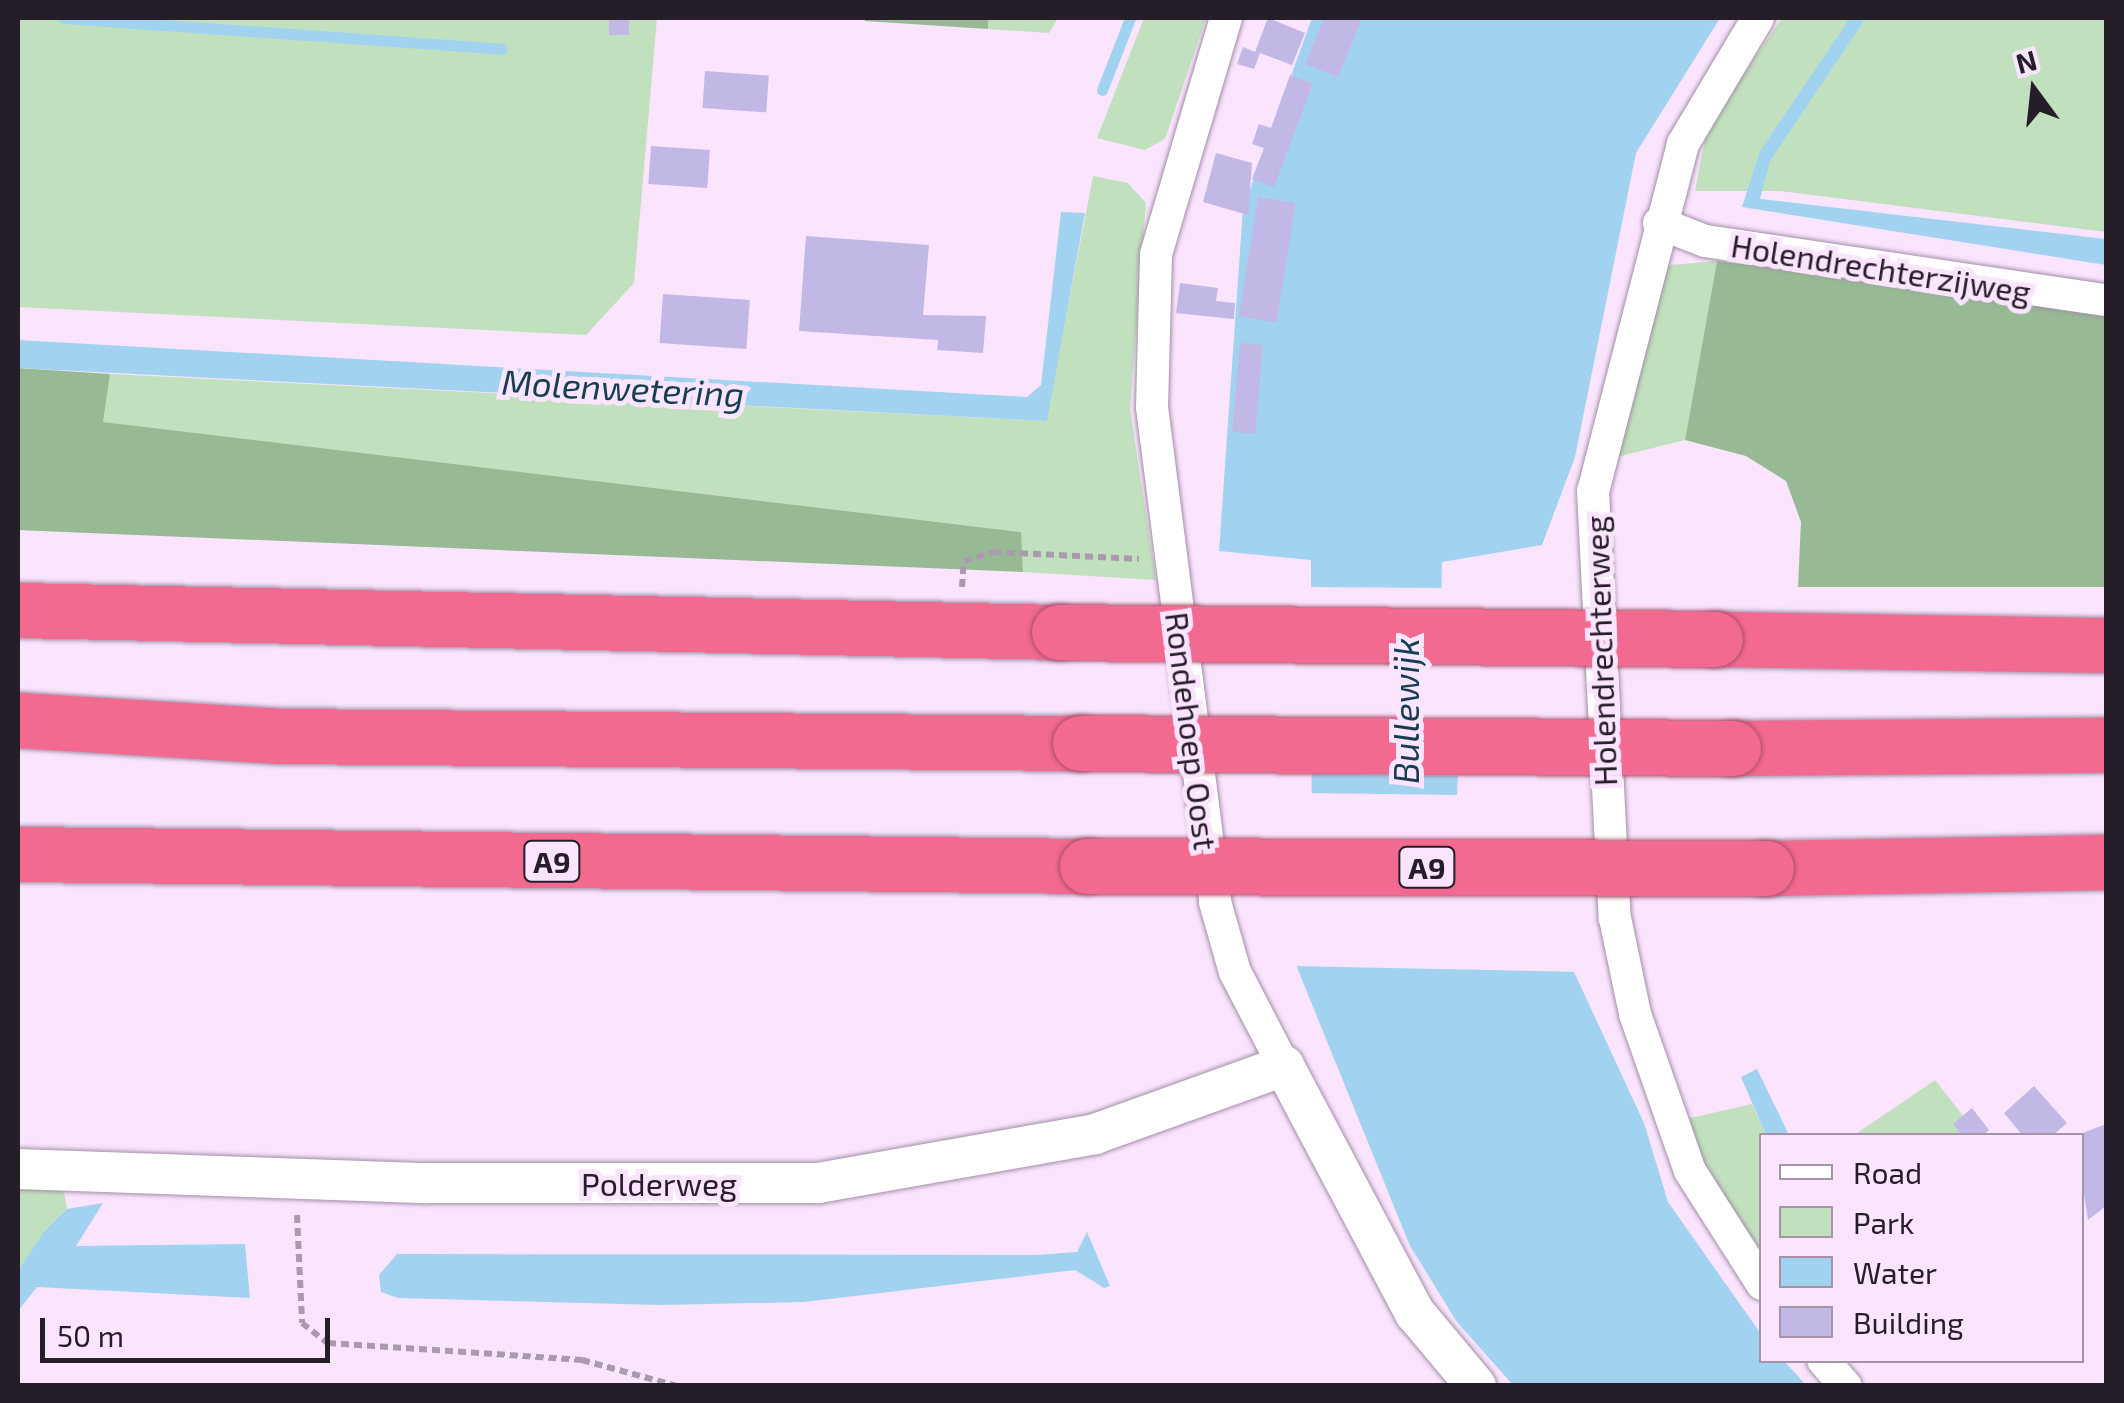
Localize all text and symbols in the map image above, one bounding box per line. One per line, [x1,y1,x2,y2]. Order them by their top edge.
north arrow [1984,40,2084,140]
text: N [2012,42,2040,80]
street label: Holendrechterzijweg [1728,225,2034,311]
water label: Molenwetering [501,360,745,414]
street label: Holendrechterweg [1576,515,1624,787]
street label: Rondehoep Oost [1158,610,1226,852]
water label: Bullewijk [1384,638,1426,784]
road number: A9 [522,836,582,886]
road number: A9 [1397,842,1457,892]
legend [1759,1133,2084,1363]
text: Road [1853,1154,1922,1190]
street label: Polderweg [581,1164,737,1202]
text: Park [1853,1204,1914,1240]
text: Water [1853,1254,1937,1290]
scale bar [45,1298,335,1360]
text: Building [1853,1304,1964,1340]
text: 50 m [57,1317,124,1353]

